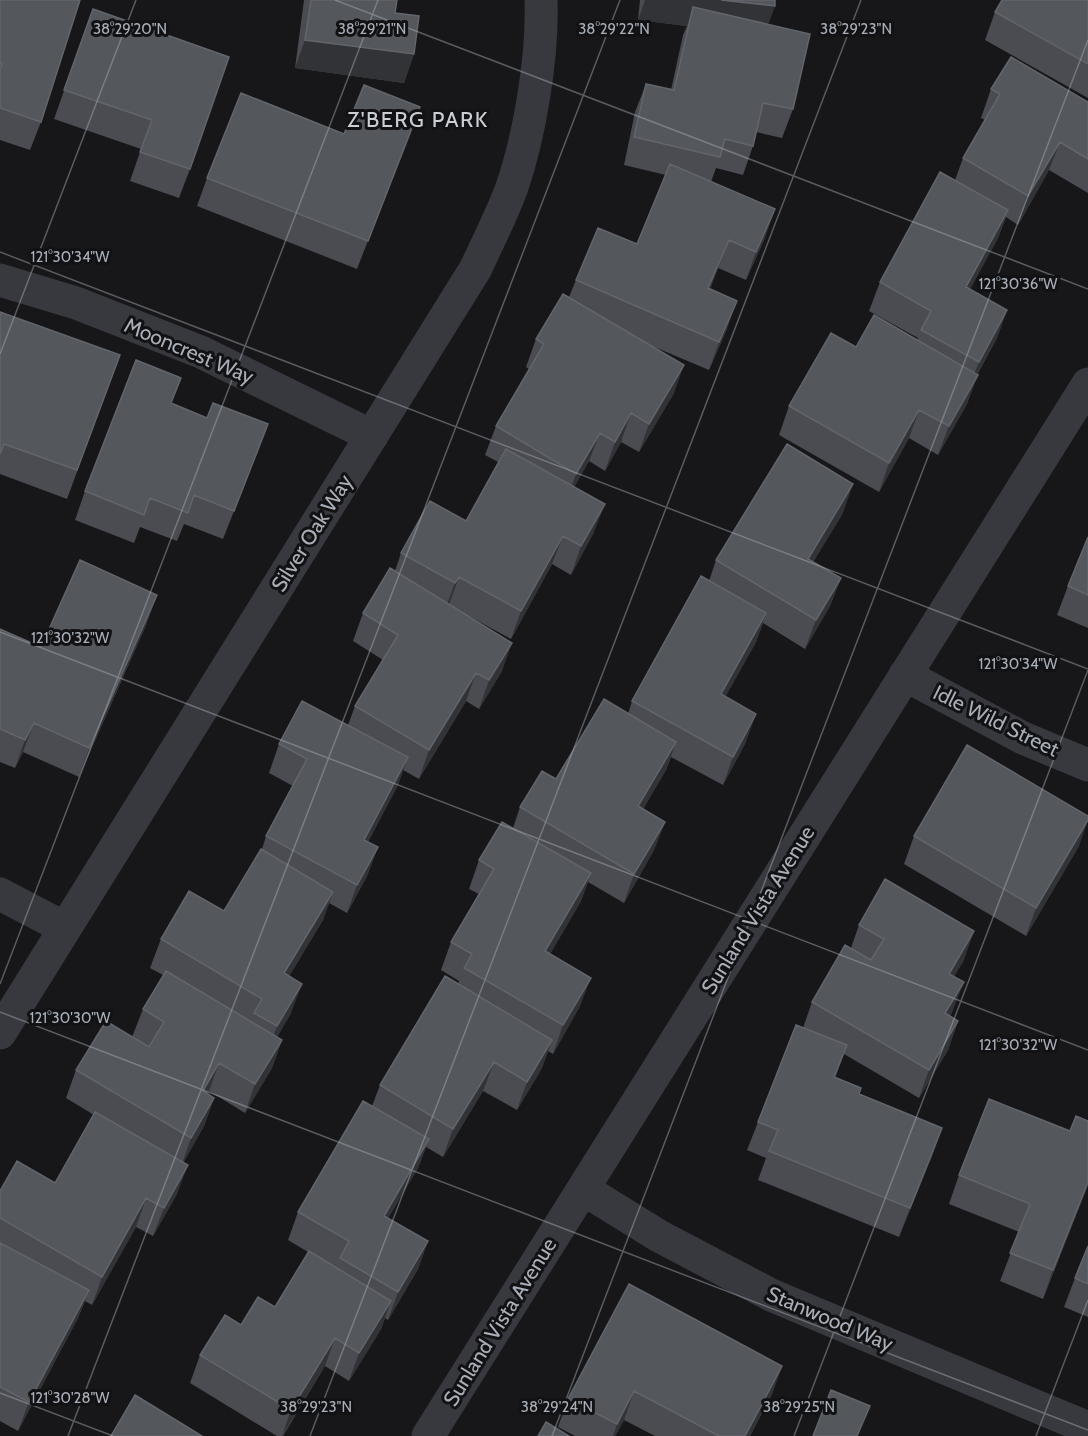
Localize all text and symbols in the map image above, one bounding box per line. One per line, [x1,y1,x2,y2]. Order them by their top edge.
text: 38°29'20"N [93,20,167,38]
text: 38°29'21"N [338,20,406,38]
text: 38°29'22"N [578,20,650,38]
text: 38°29'23"N [820,20,892,38]
district label: Z'BERG PARK [347,106,489,133]
text: 121°30'34"W [31,248,110,266]
text: 121°30'36"W [979,275,1058,293]
street label: Mooncrest Way [121,312,258,389]
street label: Silver Oak Way [266,469,358,596]
text: 121°30'32"W [31,629,110,647]
text: 121°30'34"W [979,655,1058,673]
street label: Idle Wild Street [929,679,1063,762]
street label: Sunland Vista Avenue [696,821,820,998]
text: 121°30'30"W [30,1009,111,1027]
text: 121°30'32"W [979,1036,1058,1054]
street label: Sunland Vista Avenue [438,1233,562,1410]
street label: Stanwood Way [763,1281,897,1356]
text: 121°30'28"W [30,1389,110,1407]
text: 38°29'23"N [280,1398,352,1416]
text: 38°29'24"N [521,1398,593,1416]
text: 38°29'25"N [763,1398,835,1416]

